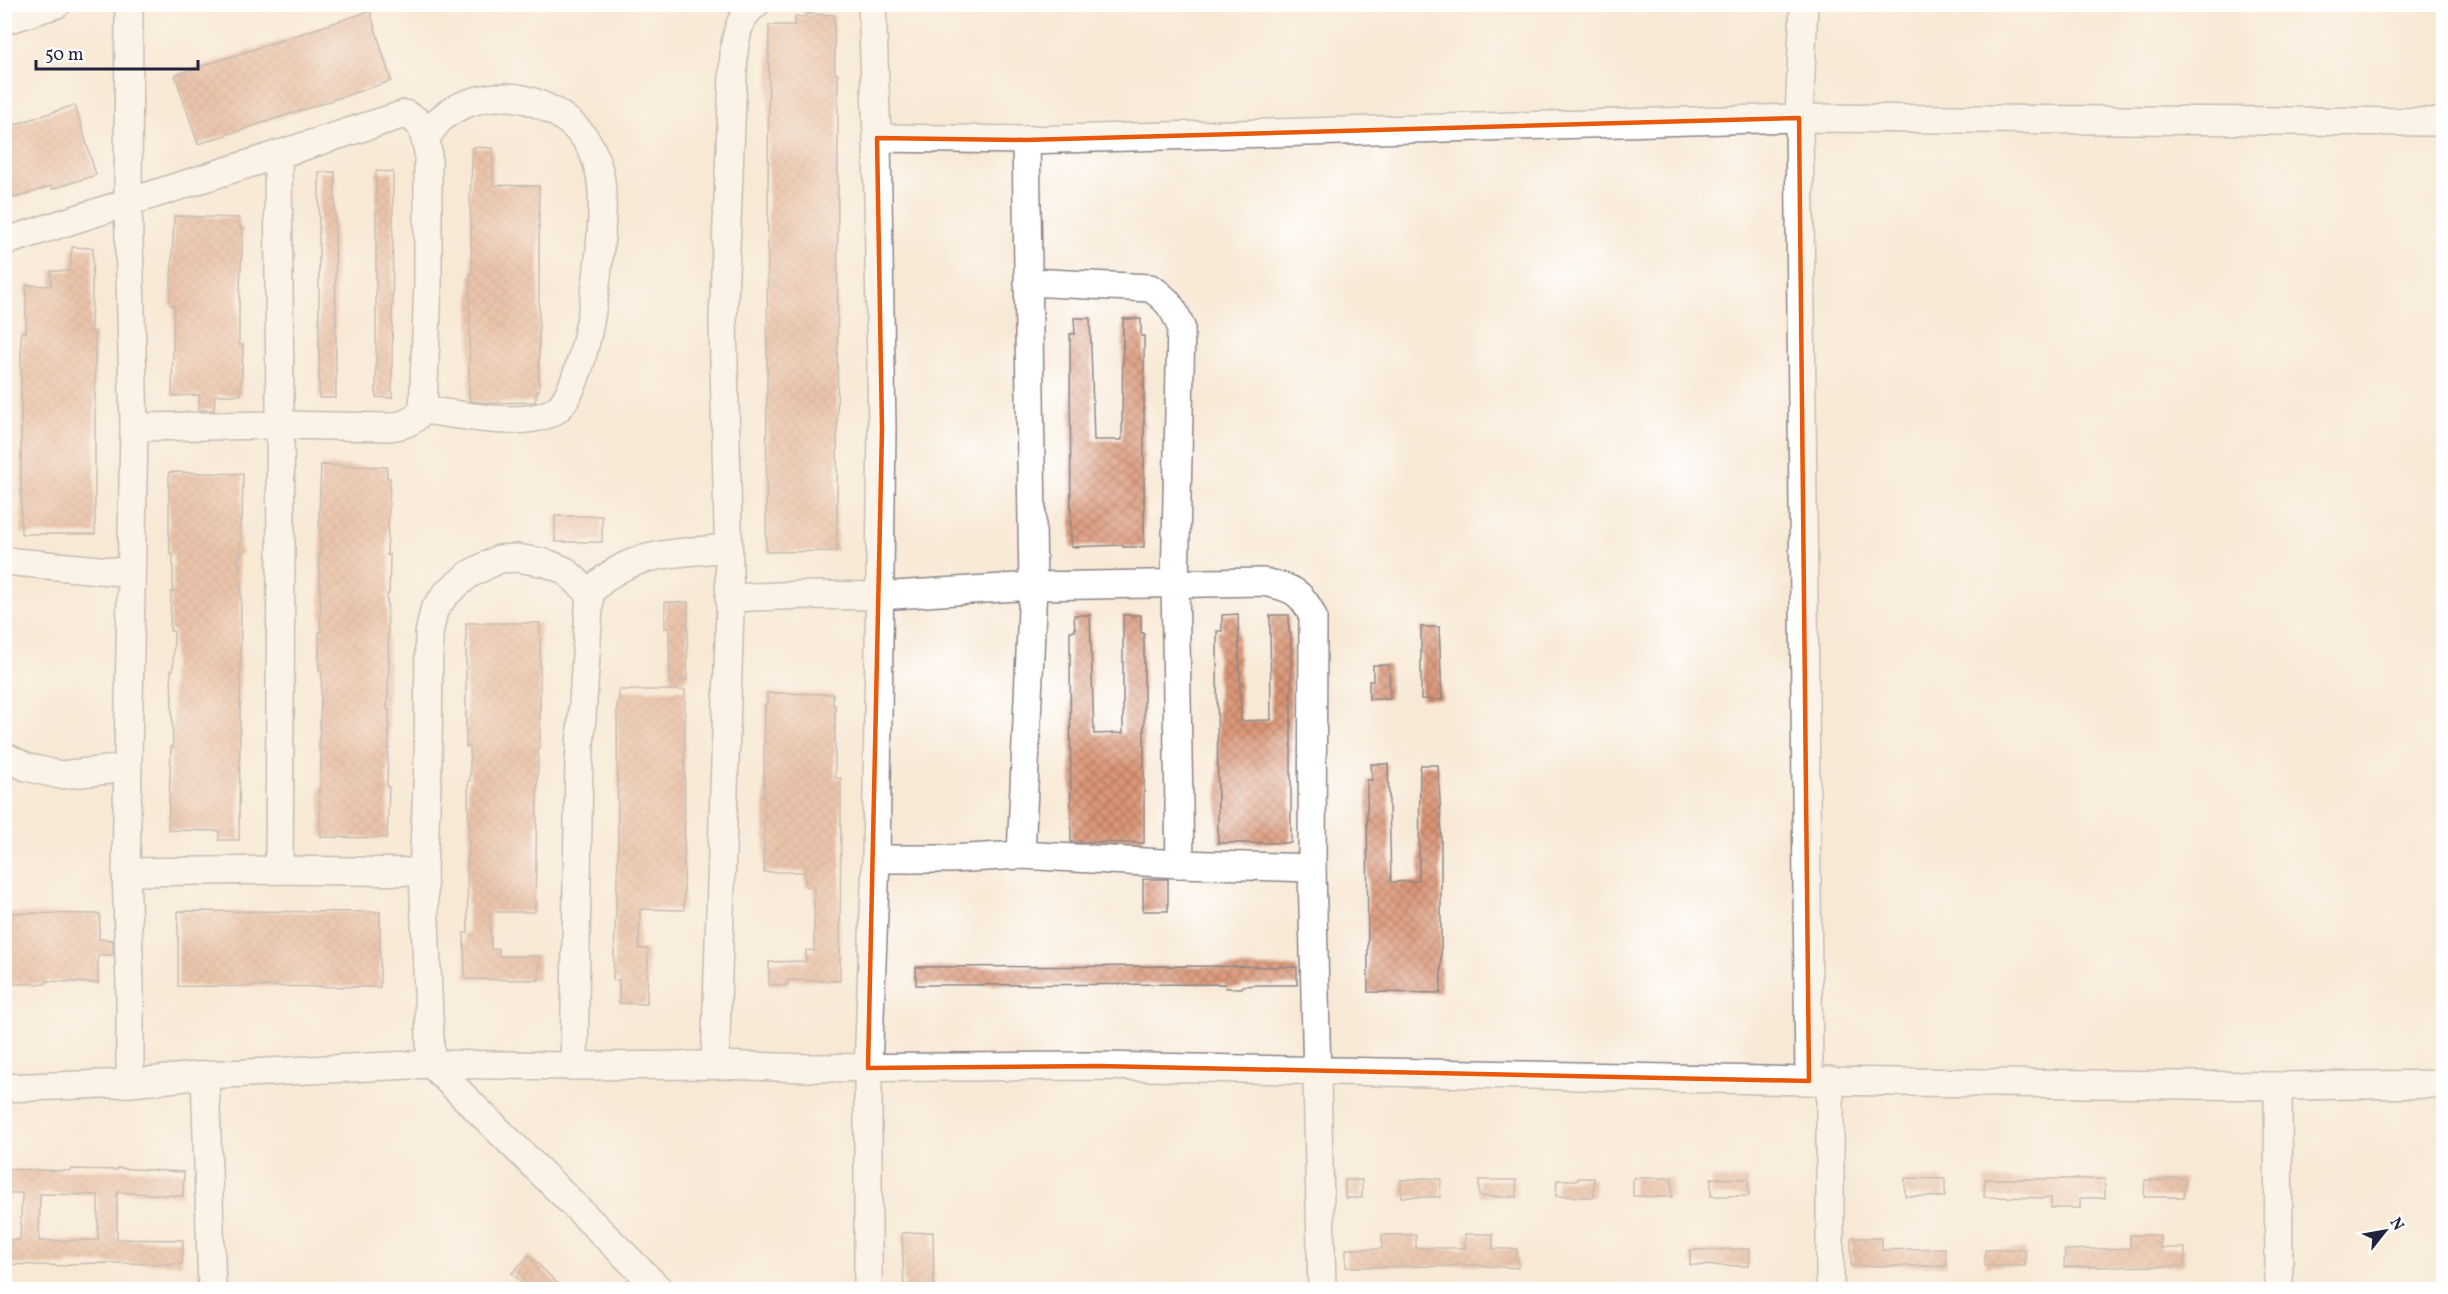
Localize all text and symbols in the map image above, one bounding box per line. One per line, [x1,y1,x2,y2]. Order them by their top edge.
scale bar [36,33,198,71]
text: 50 m [45,43,84,68]
north arrow [2355,1201,2415,1261]
text: N [2384,1214,2409,1235]

